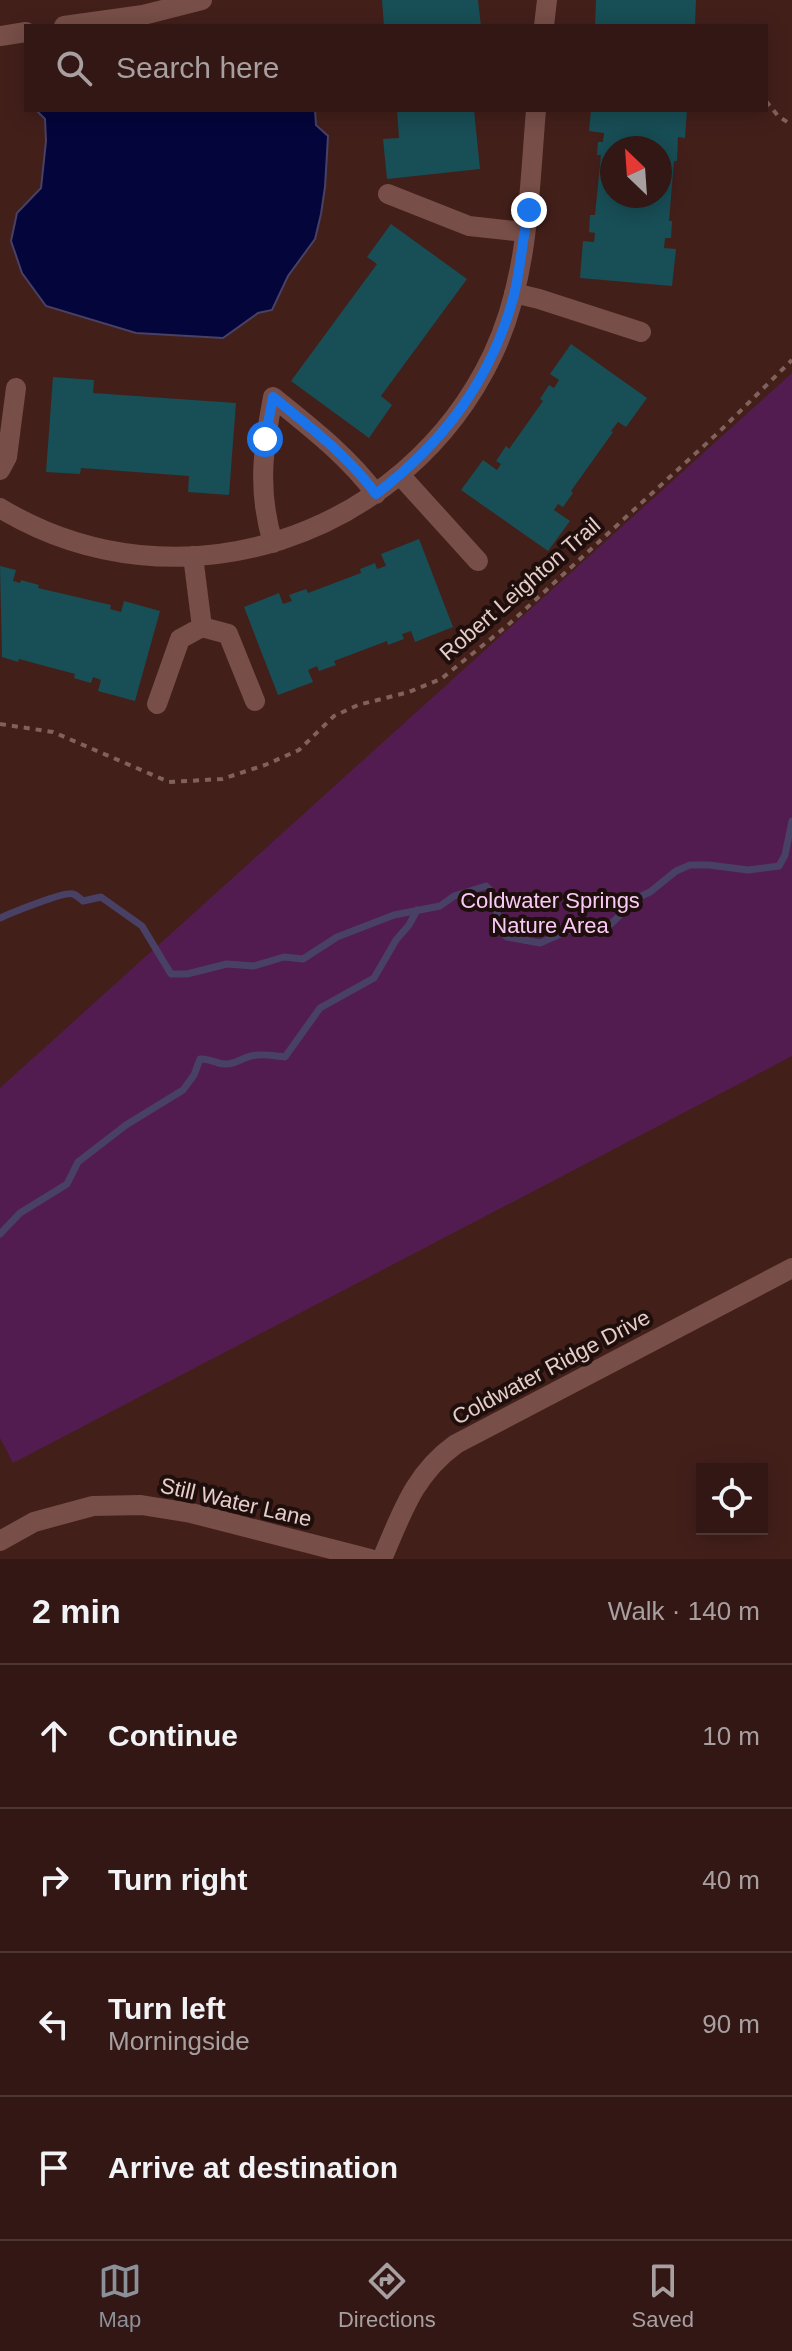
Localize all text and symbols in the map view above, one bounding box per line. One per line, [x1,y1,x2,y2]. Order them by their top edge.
search box [24,24,768,112]
icon: search [52,46,96,90]
text: Search here [116,51,279,84]
north arrow [600,136,672,208]
route end [511,192,547,228]
route start [247,421,283,457]
street label: Robert Leighton Trail [435,513,605,665]
park label: Coldwater Springs Nature Area [460,888,640,938]
street label: Coldwater Ridge Drive [448,1304,654,1430]
map controls [696,1463,768,1535]
button: locate [696,1463,768,1535]
street label: Still Water Lane [158,1472,314,1532]
text: 2 min [32,1592,121,1630]
text: Walk · 140 m [608,1596,760,1626]
icon: ahead [32,1714,76,1758]
text: Continue [108,1719,238,1752]
text: 10 m [702,1721,760,1751]
icon: right [32,1858,76,1902]
text: Turn right [108,1863,247,1896]
text: 40 m [702,1865,760,1895]
text: Turn left [108,1992,226,2025]
icon: left [32,2002,76,2046]
text: 90 m [702,2009,760,2039]
text: Morningside [108,2026,250,2056]
icon: arrive [32,2146,76,2190]
text: Arrive at destination [108,2151,398,2184]
tab: Map [98,2259,142,2333]
tab: Directions [338,2259,436,2333]
tab: Saved [632,2259,694,2333]

